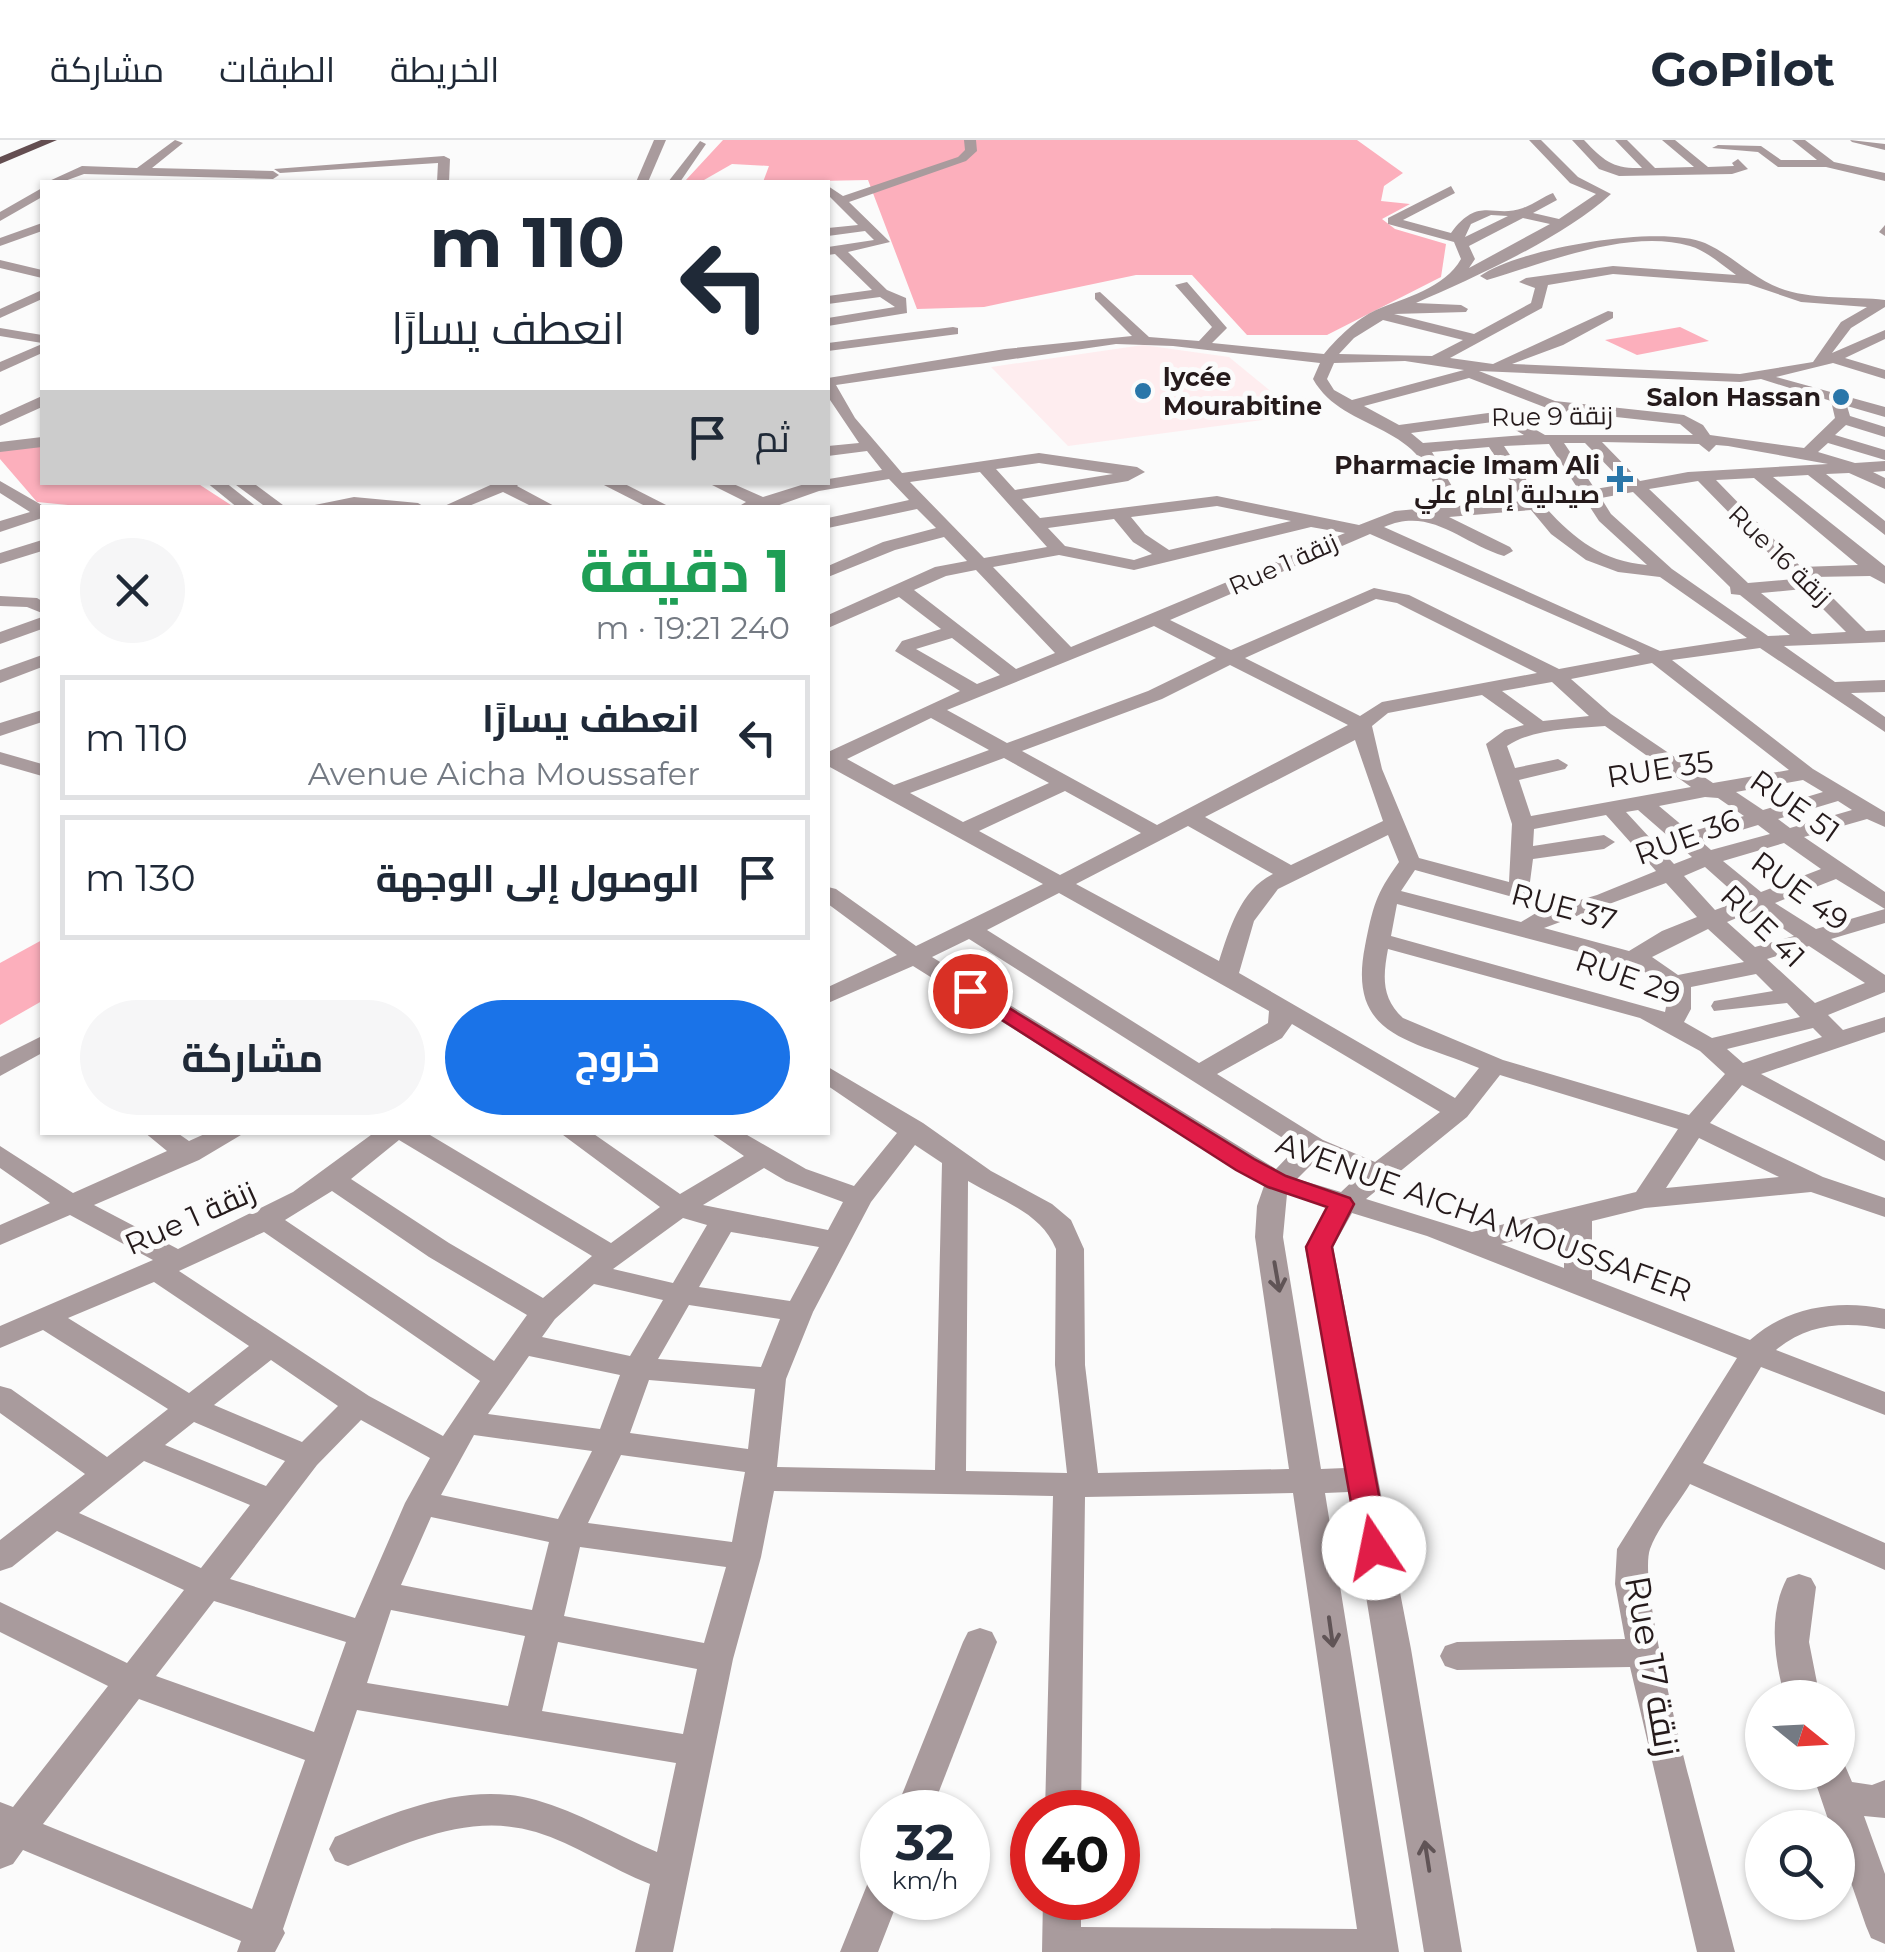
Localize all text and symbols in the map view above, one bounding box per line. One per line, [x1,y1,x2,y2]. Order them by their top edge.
text: GoPilot [1650,40,1835,98]
text: مشاركة [50,48,164,91]
text: الطبقات [219,48,335,91]
text: الخريطة [390,48,499,91]
text: 110 m [429,199,625,285]
icon: left [660,220,790,350]
text: انعطف يسارًا [391,300,625,355]
place label: lycée Mourabitine [1163,362,1322,421]
marker: lycée Mourabitine [1132,380,1154,402]
place label: Salon Hassan [1646,382,1821,412]
marker: Salon Hassan [1830,386,1852,408]
street label: Rue 9 زنقة [1491,400,1613,432]
icon: arrive [680,410,735,465]
text: ثم [755,415,790,462]
place label: Pharmacie Imam Ali صيدلية إمام علي [1334,450,1600,514]
marker: Pharmacie Imam Ali صيدلية إمام علي [1609,468,1631,490]
street label: Rue 16 زنقة [1722,499,1838,611]
street label: Rue 1 زنقة [1224,527,1342,601]
text: 1 دقيقة [580,534,790,607]
button: close [80,538,185,643]
text: 240 m · 19:21 [595,608,790,647]
text: انعطف يسارًا [482,695,700,742]
icon: left [730,710,785,765]
text: 110 m [85,714,188,761]
street label: RUE 35 [1604,742,1716,796]
text: Avenue Aicha Moussafer [308,754,700,793]
street label: RUE 51 [1743,762,1847,850]
street label: RUE 36 [1630,801,1744,873]
street label: RUE 49 [1744,843,1856,939]
icon: arrive [730,850,785,905]
text: 130 m [85,854,196,901]
text: الوصول إلى الوجهة [376,855,700,902]
street label: RUE 37 [1507,875,1621,939]
street label: RUE 41 [1713,877,1813,975]
street label: RUE 29 [1571,942,1685,1012]
pin [928,949,1013,1034]
icon: arrive [943,964,998,1019]
button: مشاركة [80,1000,425,1115]
button: خروج [445,1000,790,1115]
street label: AVENUE AICHA MOUSSAFER [1271,1124,1697,1310]
street label: Rue 1 زنقة [119,1173,261,1263]
one-way arrow [1268,1260,1287,1292]
position arrow [1322,1496,1426,1600]
street label: Rue 17 زنقة [1616,1572,1690,1760]
one-way arrow [1323,1616,1341,1648]
north arrow [1745,1680,1855,1790]
map controls [1745,1680,1855,1920]
speed limit sign: 40 [1010,1790,1140,1920]
button: search [1745,1810,1855,1920]
text: 32 [896,1812,954,1873]
one-way arrow [1418,1840,1436,1873]
text: km/h [892,1865,958,1895]

